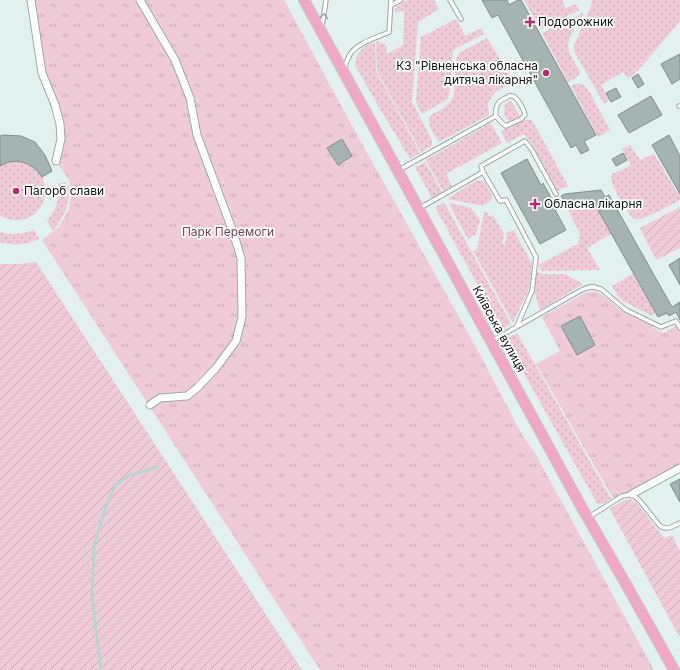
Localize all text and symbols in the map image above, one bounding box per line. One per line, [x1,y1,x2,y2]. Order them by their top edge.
one-way arrow [319,13,328,19]
place label: Подорожник [538,14,614,29]
marker: Подорожник [525,17,535,27]
place label: КЗ "Рівненська обласна дитяча лікарня" [396,58,538,87]
marker: КЗ "Рівненська обласна дитяча лікарня" [541,68,551,78]
place label: Пагорб слави [24,183,104,198]
marker: Пагорб слави [11,186,21,196]
place label: Обласна лікарня [544,196,642,211]
marker: Обласна лікарня [529,198,541,210]
park label: Парк Перемоги [182,224,274,239]
street label: Київська вулиця [470,283,529,374]

